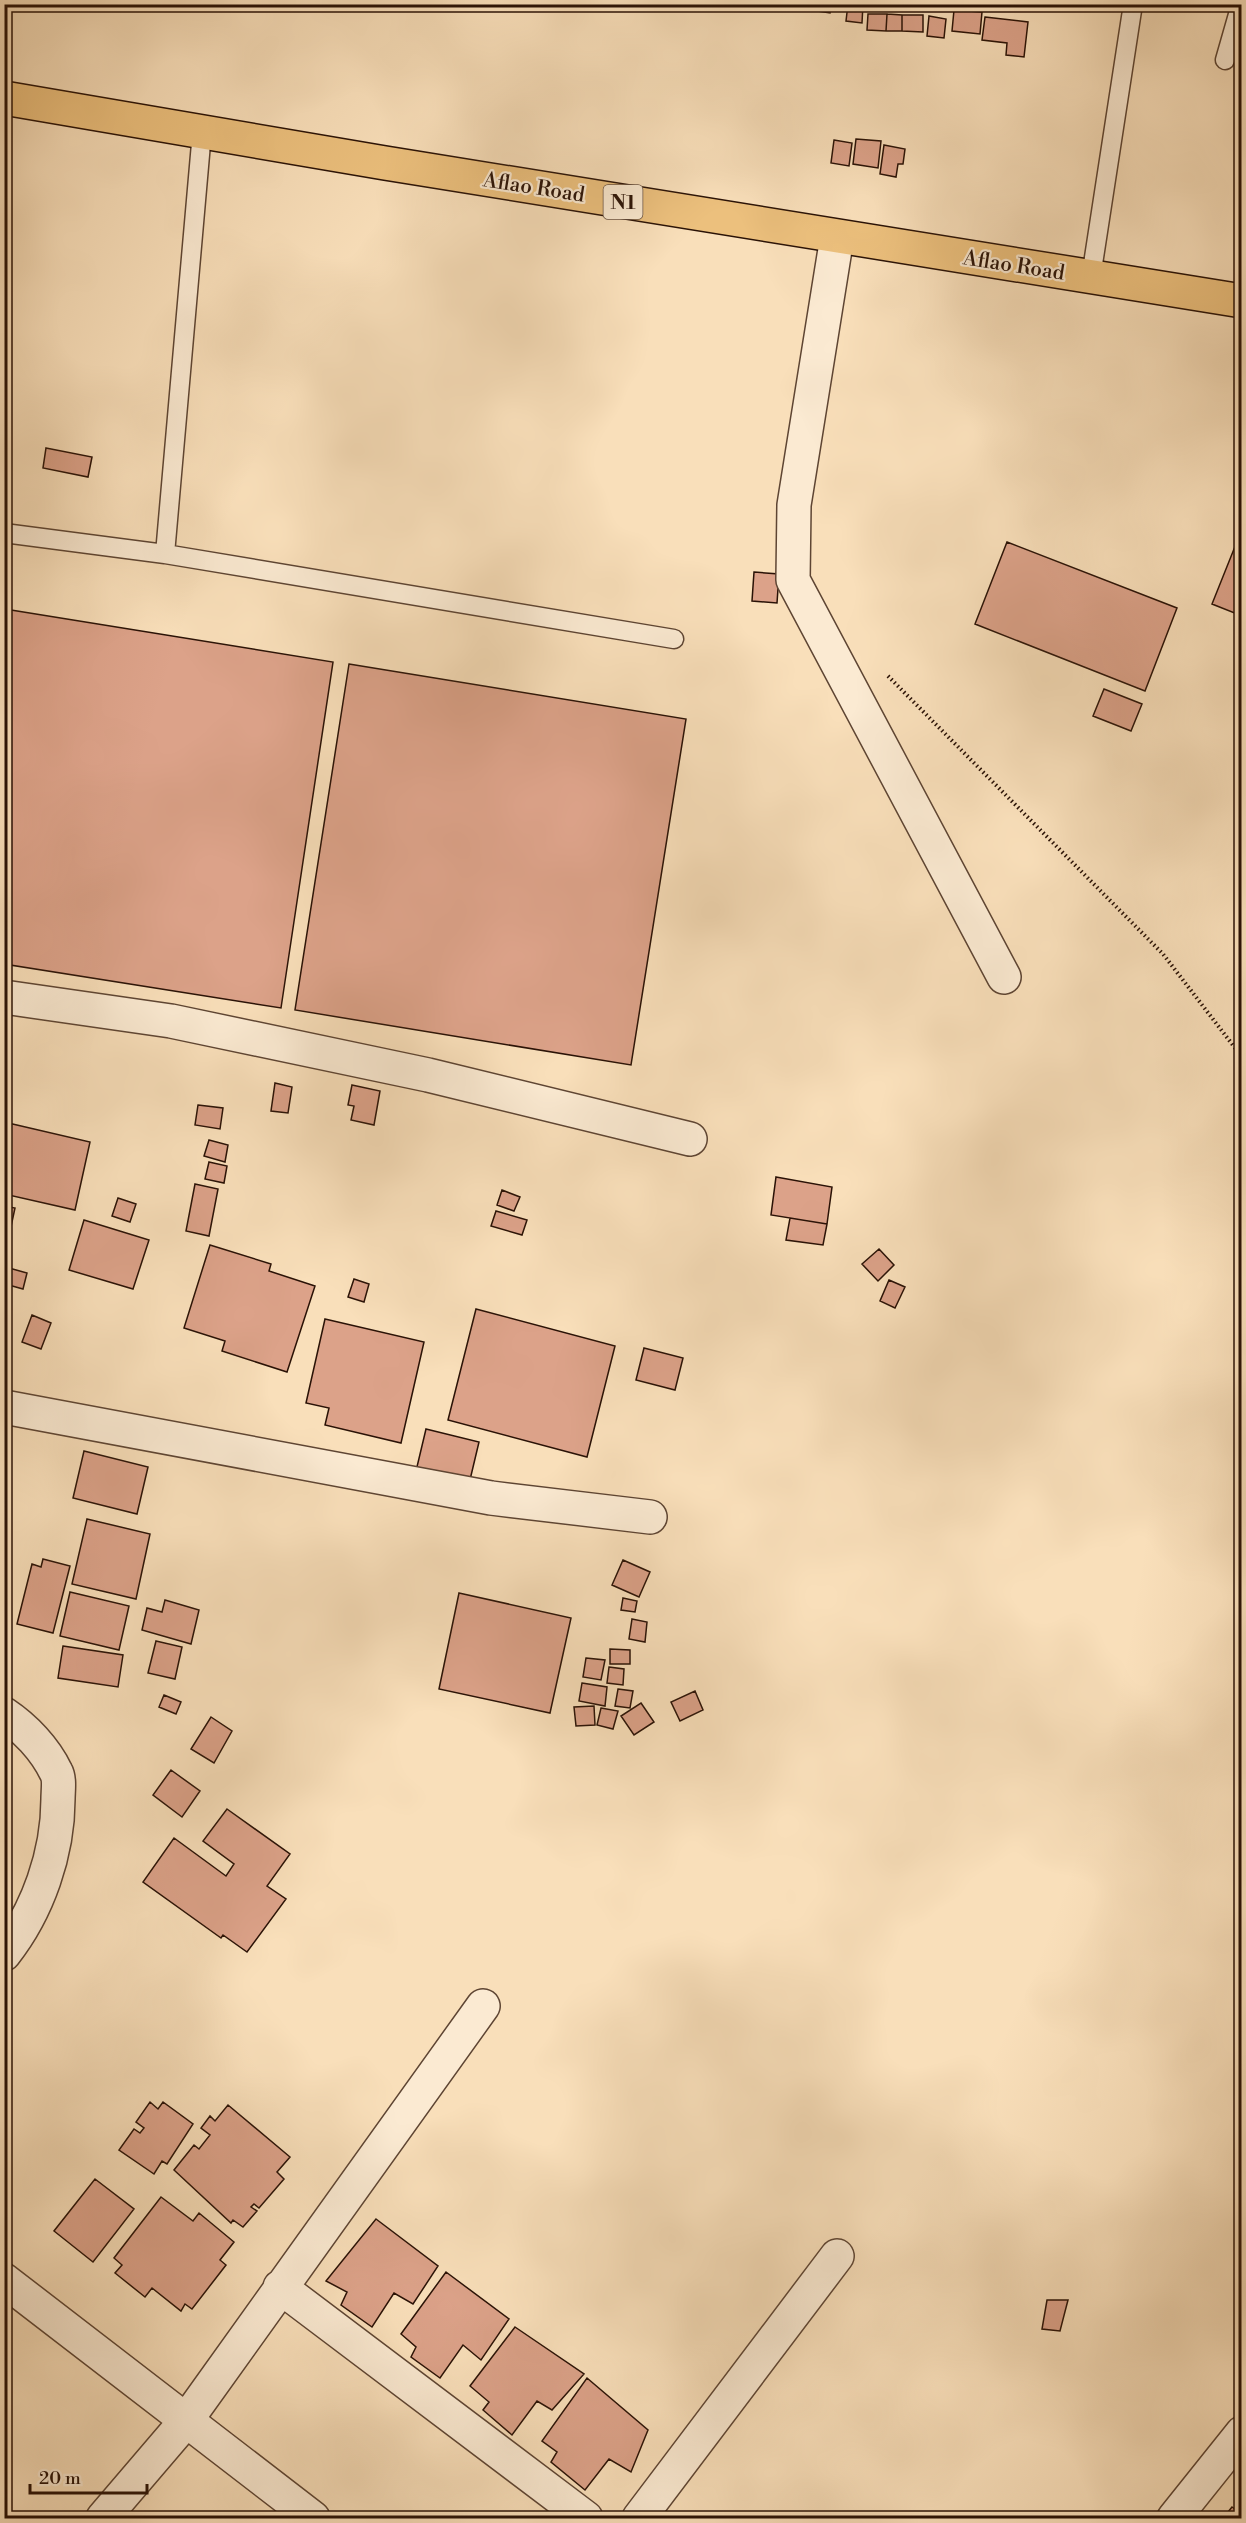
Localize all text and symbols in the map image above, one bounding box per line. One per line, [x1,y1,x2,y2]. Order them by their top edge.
street label: Aflao Road [480,167,587,209]
road number: N1 [604,185,642,219]
street label: Aflao Road [960,245,1067,287]
scale bar [30,2457,147,2495]
text: 20 m [39,2467,81,2490]

